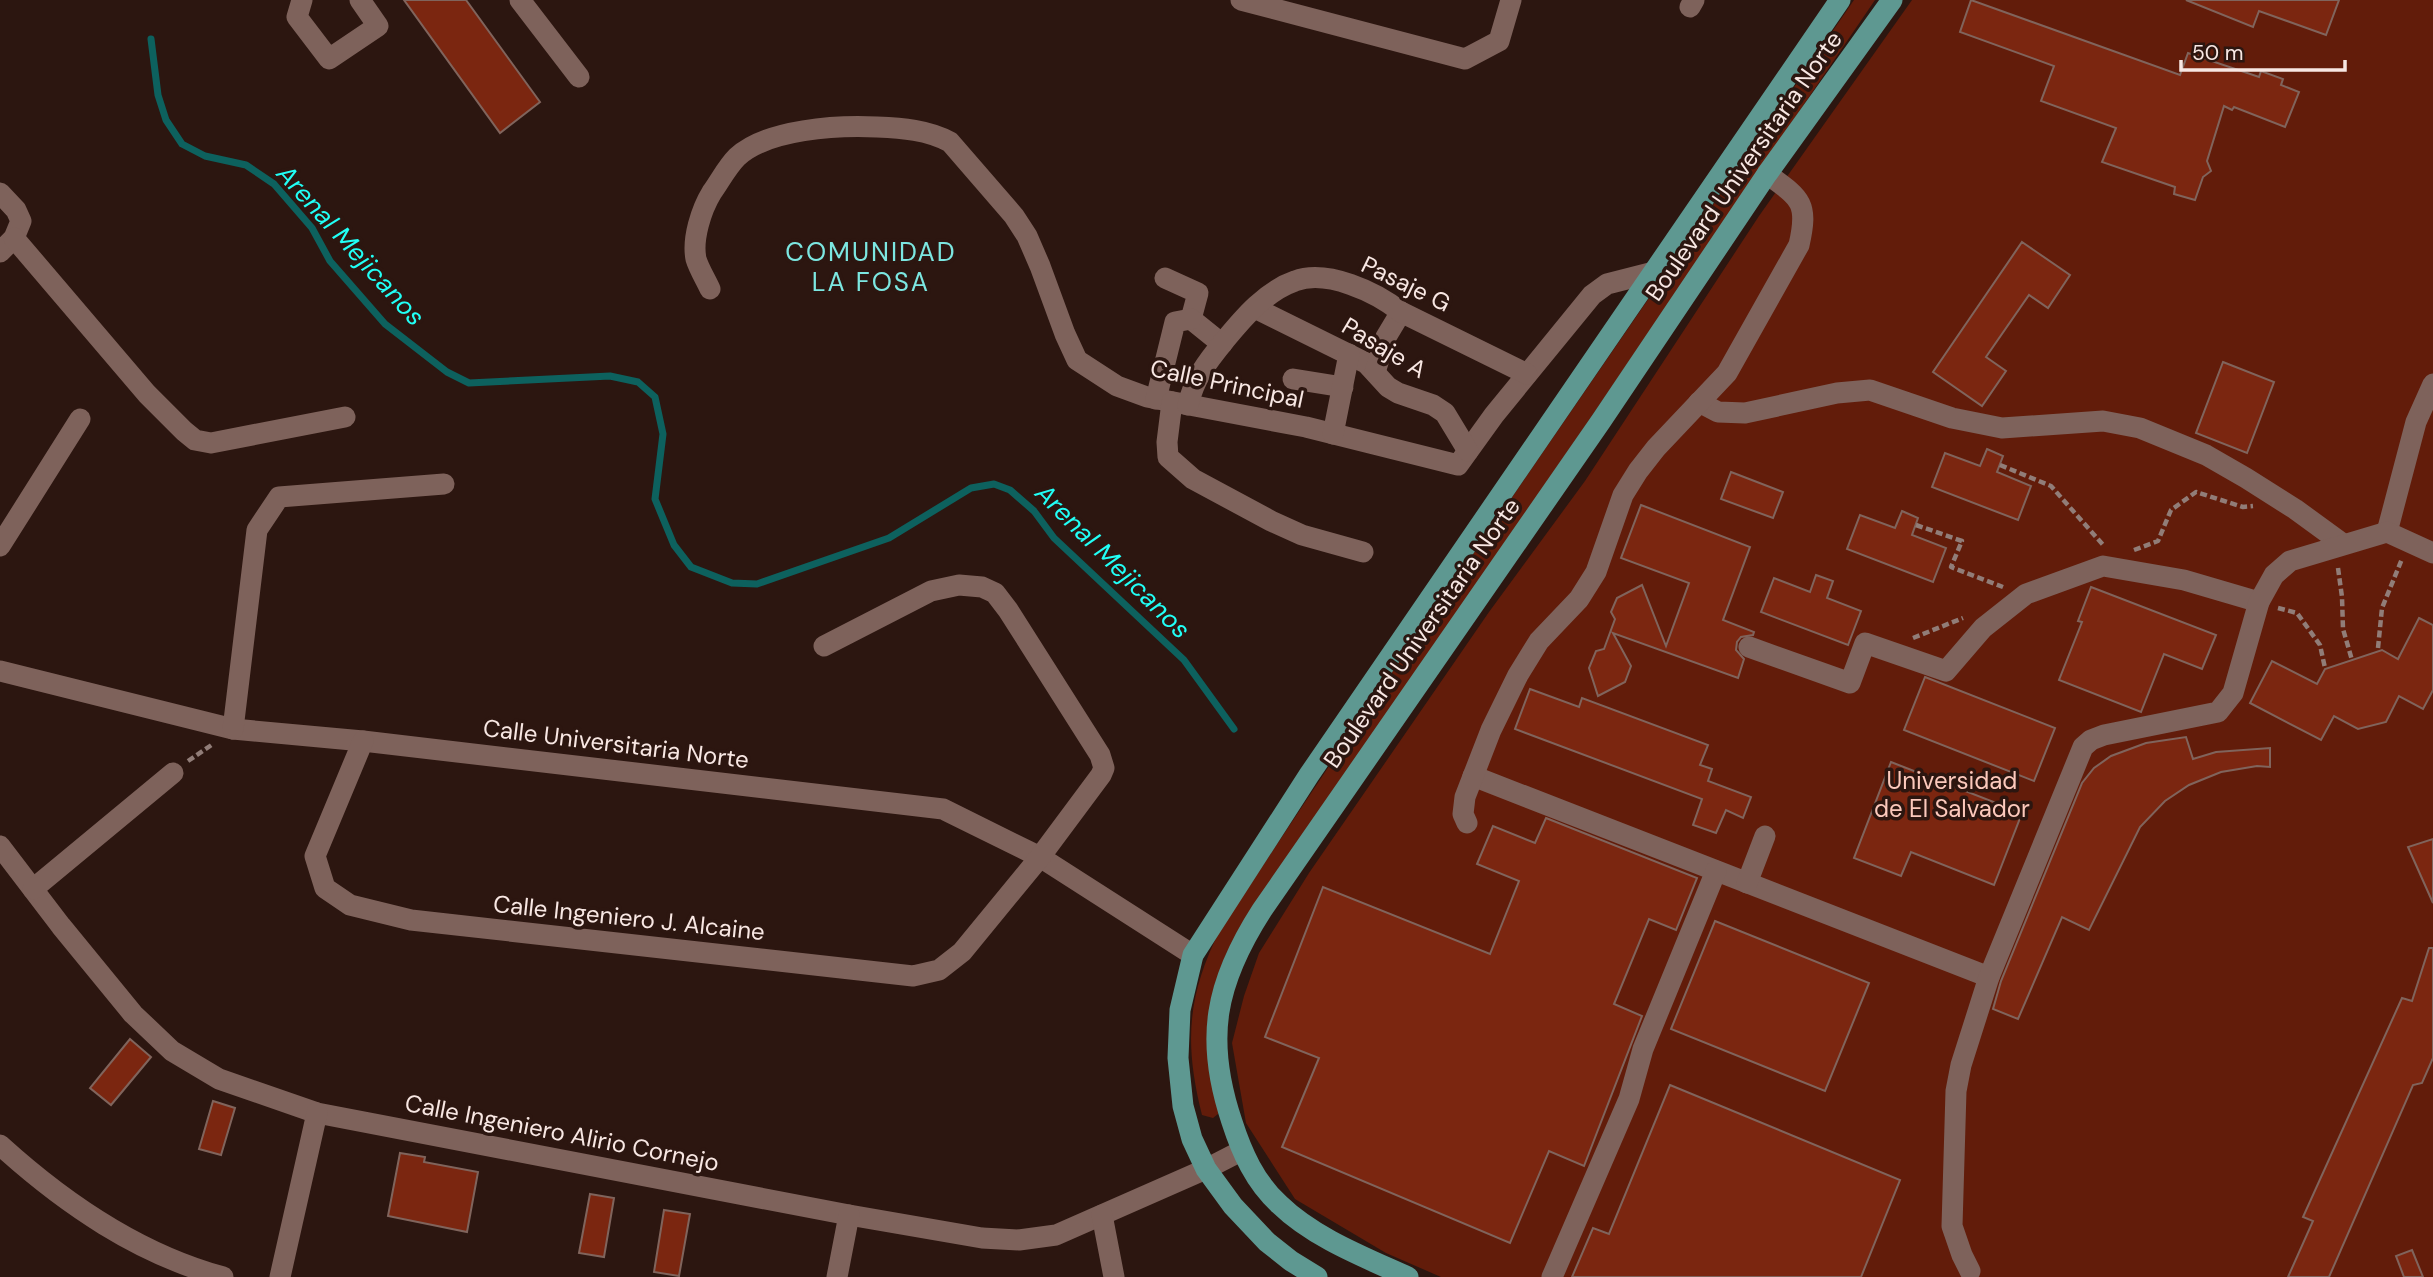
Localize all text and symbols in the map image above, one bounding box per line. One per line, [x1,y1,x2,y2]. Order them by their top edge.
street label: Boulevard Universitaria Norte [1638,25,1849,307]
scale bar [2181,28,2346,72]
text: 50 m [2192,39,2243,67]
water label: Arenal Mejicanos [269,156,433,333]
district label: COMUNIDAD LA FOSA [785,235,957,299]
street label: Pasaje G [1356,249,1456,318]
street label: Pasaje A [1336,310,1432,385]
street label: Calle Principal [1147,352,1307,415]
water label: Arenal Mejicanos [1027,475,1198,646]
street label: Boulevard Universitaria Norte [1316,492,1527,774]
street label: Calle Universitaria Norte [481,712,751,775]
park label: Universidad de El Salvador [1874,765,2030,824]
street label: Calle Ingeniero J. Alcaine [492,888,766,947]
street label: Calle Ingeniero Alirio Cornejo [402,1087,722,1178]

